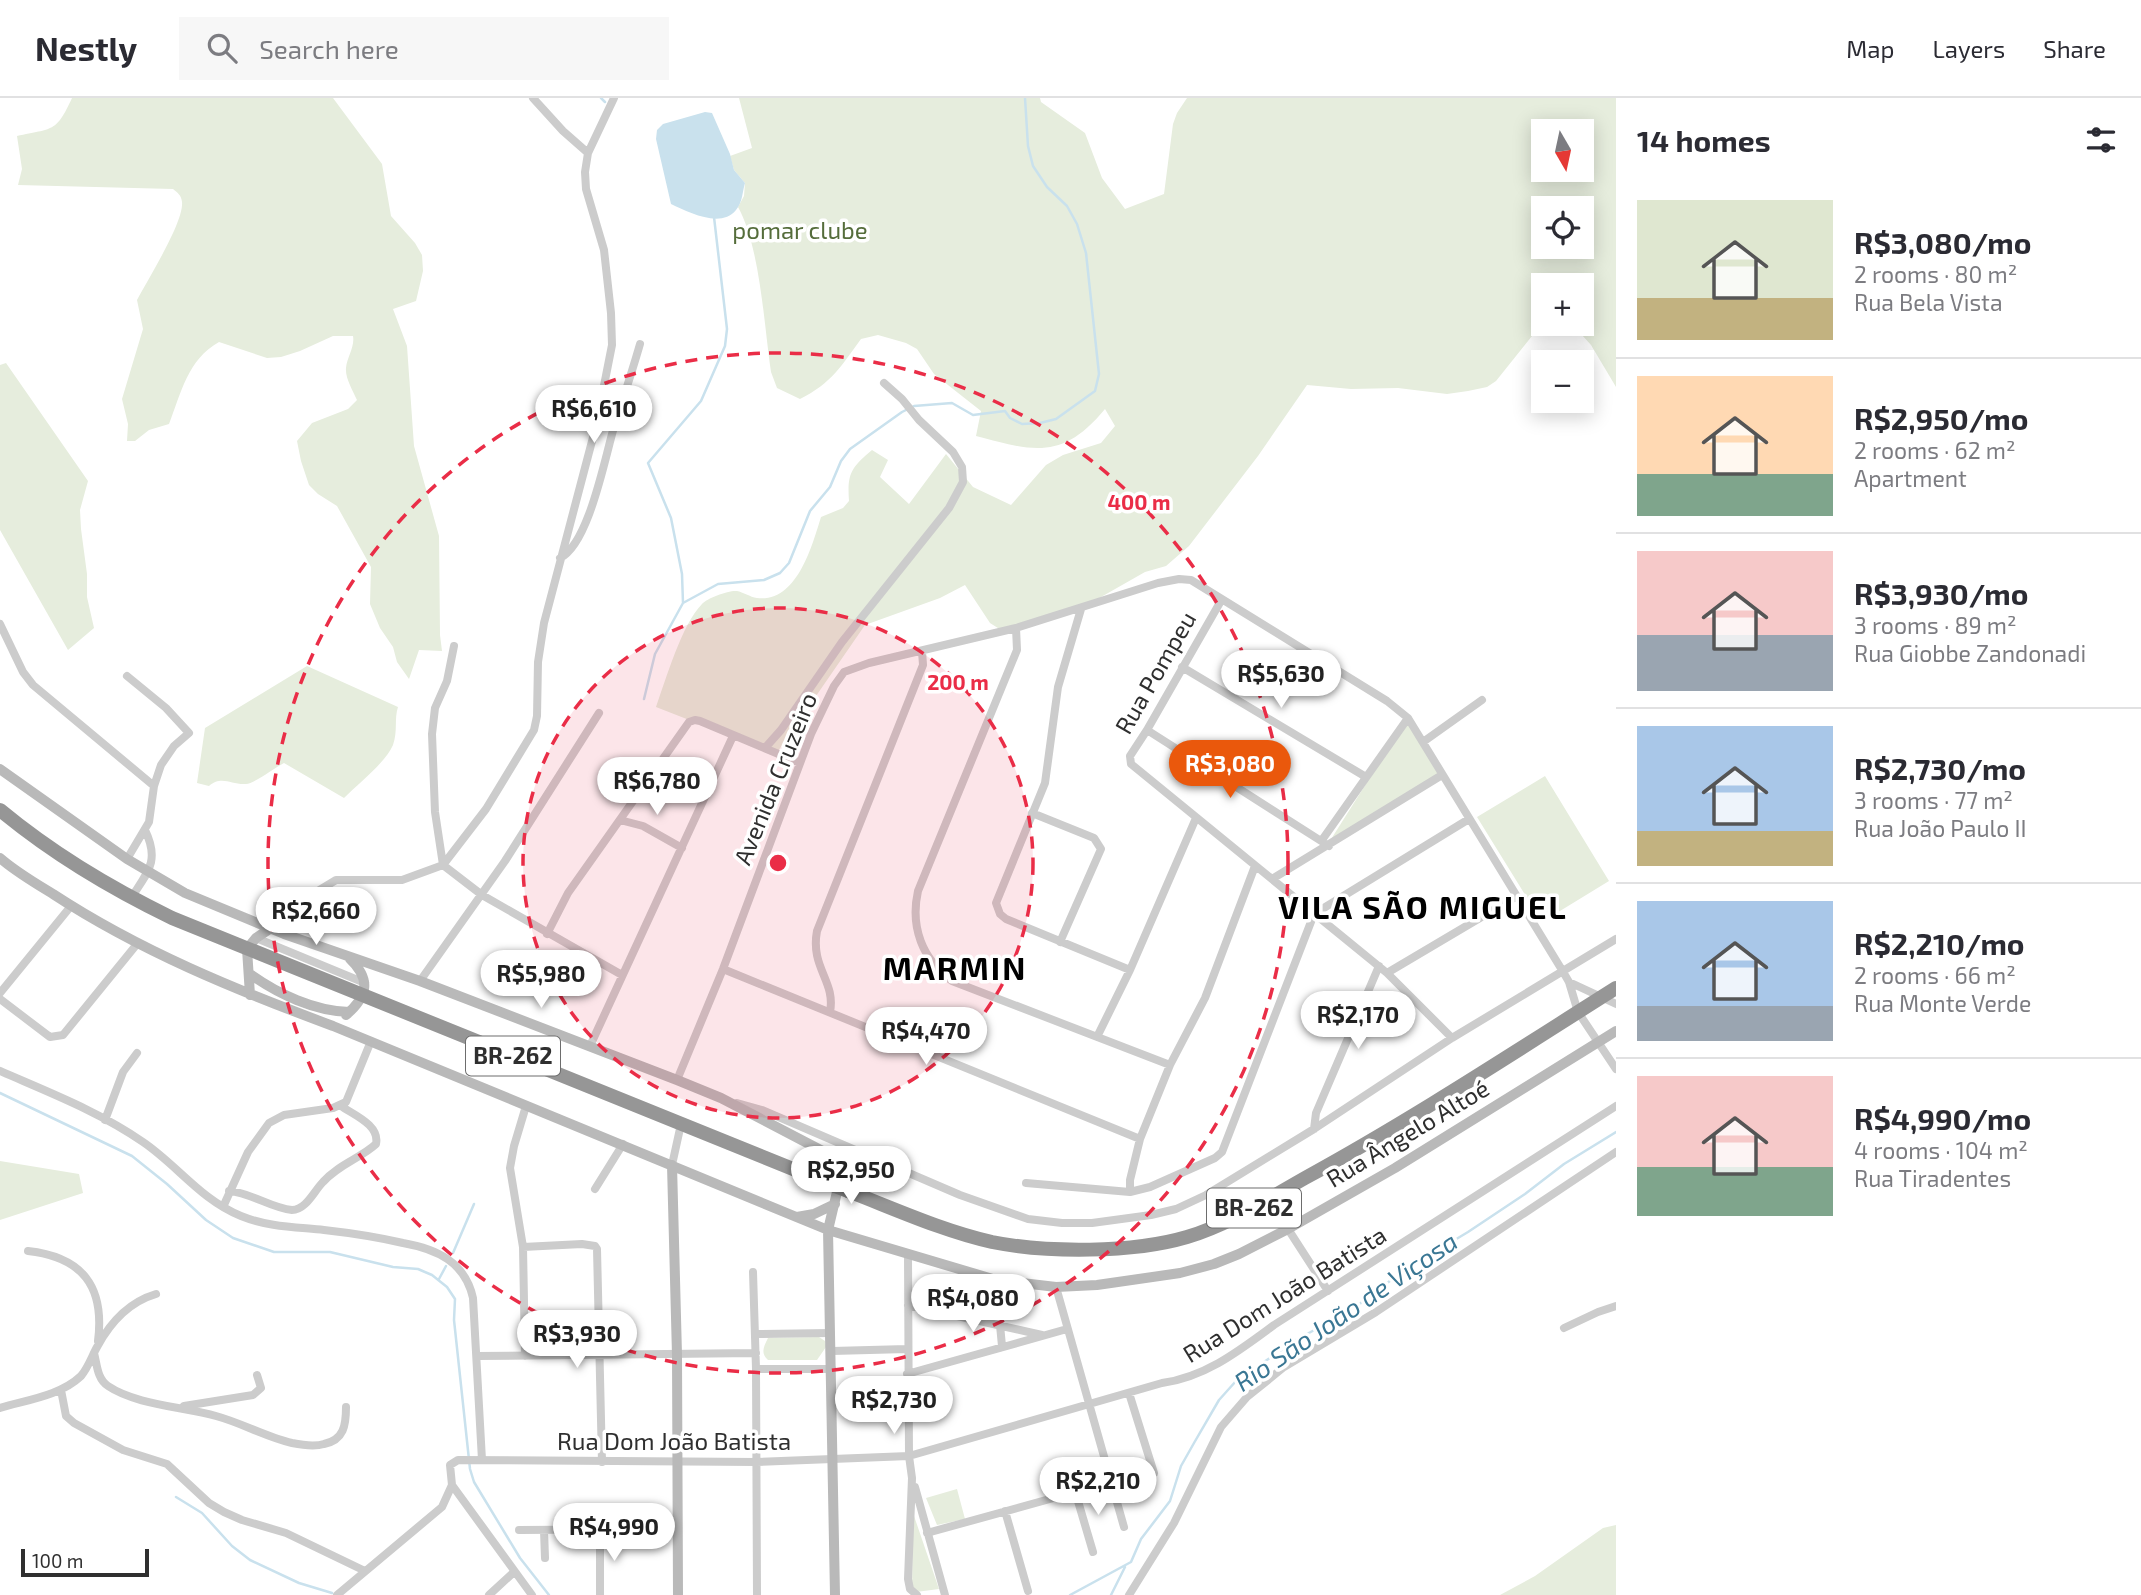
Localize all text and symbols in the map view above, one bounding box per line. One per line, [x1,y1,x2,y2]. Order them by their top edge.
search box [179,17,669,80]
text: Nestly [35,28,137,68]
icon: search [203,29,241,67]
text: Search here [259,33,399,64]
text: Map [1846,34,1894,63]
text: Layers [1932,34,2005,63]
text: Share [2043,34,2106,63]
north arrow [1531,119,1594,182]
map controls [1531,119,1594,413]
icon: filters [2082,121,2120,159]
text: 14 homes [1637,122,1771,158]
button: locate [1531,196,1594,259]
park label: pomar clube [732,215,868,244]
text: R$3,080/mo [1854,224,2031,260]
icon: home [1693,228,1777,312]
text: 2 rooms · 80 m² [1854,260,2017,288]
button: + [1531,273,1594,336]
text: Rua Bela Vista [1854,288,2003,316]
button: − [1531,350,1594,413]
pin: R$6,610 [529,386,659,445]
text: R$6,610 [551,394,637,422]
text: R$2,950/mo [1854,400,2028,436]
icon: home [1693,404,1777,488]
text: 2 rooms · 62 m² [1854,436,2016,464]
text: Apartment [1854,464,1967,492]
text: 400 m [1108,489,1170,514]
text: R$3,930/mo [1854,575,2028,611]
icon: home [1693,579,1777,663]
street label: Rua Pompeu [1108,606,1201,738]
text: 3 rooms · 89 m² [1854,611,2016,639]
text: Rua Giobbe Zandonadi [1854,639,2086,667]
pin: R$5,630 [1216,650,1346,710]
text: R$5,630 [1237,659,1325,687]
text: 200 m [927,669,989,694]
street label: Avenida Cruzeiro [727,688,822,869]
pin: R$3,080 [1165,740,1295,800]
text: R$3,080 [1185,749,1275,777]
text: R$2,730/mo [1854,750,2026,786]
icon: home [1693,754,1777,838]
pin: R$6,780 [592,758,722,817]
text: R$6,780 [613,766,701,794]
text: 3 rooms · 77 m² [1854,786,2013,814]
text: Rua João Paulo II [1854,814,2027,842]
centre of rings [766,851,790,875]
district label: VILA SÃO MIGUEL [1278,887,1568,925]
pin: R$2,660 [251,888,381,947]
text: R$2,660 [272,896,360,924]
text: R$2,210/mo [1854,925,2025,961]
icon: home [1693,929,1777,1013]
district label: MARMIN [883,948,1027,986]
pin: R$5,980 [476,950,606,1010]
text: R$5,980 [497,959,585,987]
text: 2 rooms · 66 m² [1854,961,2016,989]
text: Rua Monte Verde [1854,989,2031,1017]
pin: R$2,170 [1293,992,1423,1051]
text: R$2,170 [1317,1000,1399,1028]
pin: R$4,470 [861,1007,991,1067]
text: R$4,470 [881,1016,971,1044]
road number: BR-262 [466,1037,560,1076]
street label: Rua Ângelo Altoé [1321,1073,1494,1193]
text: R$4,990/mo [1854,1100,2031,1136]
icon: home [1693,1104,1777,1188]
text: 4 rooms · 104 m² [1854,1136,2028,1164]
pin: R$2,950 [786,1146,916,1206]
text: R$2,950 [807,1155,895,1183]
text: Rua Tiradentes [1854,1164,2011,1192]
road number: BR-262 [1207,1189,1301,1228]
street label: Rua Dom João Batista [1177,1219,1391,1368]
water label: Rio São João de Viçosa [1228,1225,1464,1399]
pin: R$4,080 [908,1274,1038,1334]
text: R$4,080 [927,1283,1019,1311]
pin: R$3,930 [512,1310,642,1370]
text: R$3,930 [533,1319,621,1347]
pin: R$2,730 [829,1376,959,1436]
text: R$2,730 [851,1385,937,1413]
street label: Rua Dom João Batista [557,1426,791,1455]
pin: R$2,210 [1033,1458,1163,1517]
text: R$2,210 [1056,1466,1140,1494]
pin: R$4,990 [549,1504,679,1563]
text: R$4,990 [569,1512,659,1540]
scale bar [21,1546,149,1578]
text: 100 m [32,1549,83,1572]

